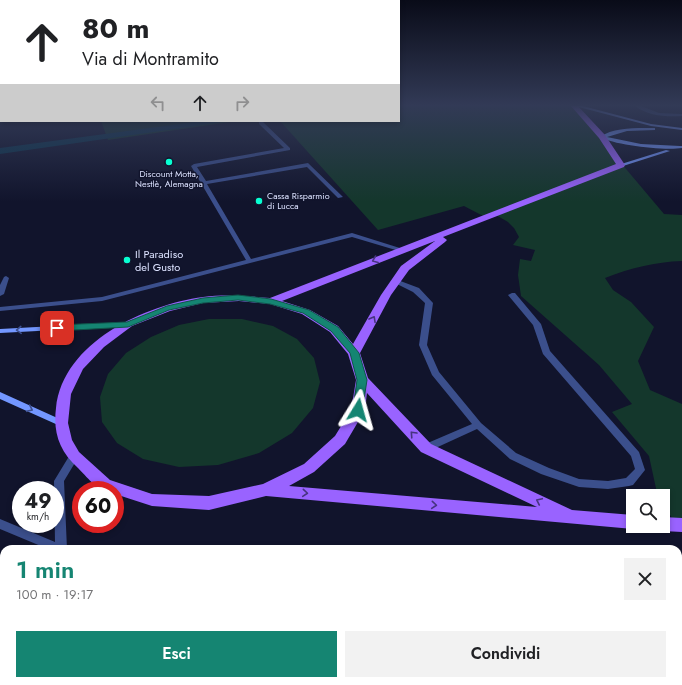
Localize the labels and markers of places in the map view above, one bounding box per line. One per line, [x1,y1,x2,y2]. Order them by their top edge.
marker: Discount Motta, Nestlè, Alemagna [164,157,174,167]
place label: Discount Motta, Nestlè, Alemagna [135,167,203,190]
place label: Cassa Risparmio di Lucca [267,189,330,212]
marker: Cassa Risparmio di Lucca [254,196,264,206]
place label: Il Paradiso del Gusto [135,246,183,275]
marker: Il Paradiso del Gusto [122,255,132,265]
pin [40,311,74,345]

